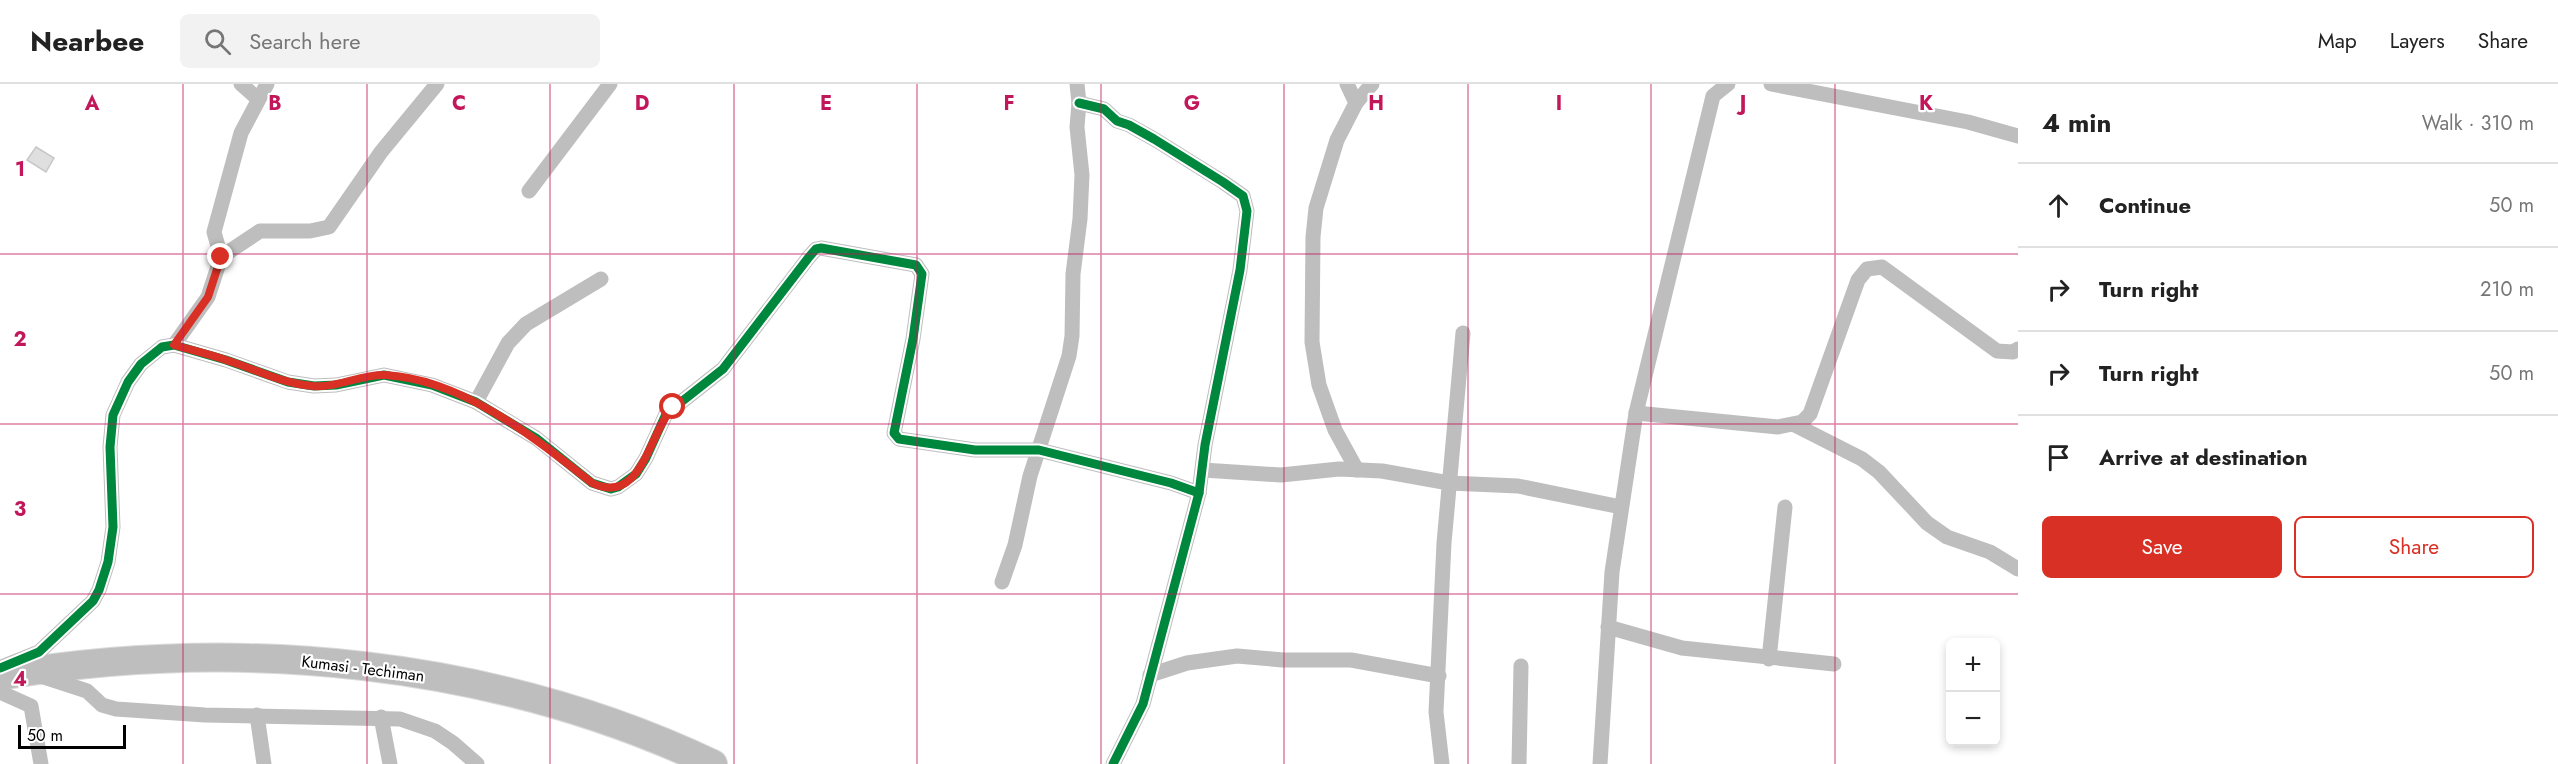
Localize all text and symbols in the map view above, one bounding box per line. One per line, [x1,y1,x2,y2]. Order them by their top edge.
search box [180,14,600,68]
text: Nearbee [30,21,144,62]
icon: search [201,25,234,58]
text: Search here [249,25,361,57]
text: Map [2318,26,2357,56]
text: Layers [2390,26,2445,56]
text: Share [2478,26,2528,56]
text: A [84,89,100,118]
text: B [268,89,282,118]
text: C [452,89,466,118]
text: D [635,89,649,118]
text: E [820,89,832,118]
text: F [1003,89,1015,118]
text: G [1184,89,1200,118]
text: H [1368,89,1384,118]
text: I [1556,89,1562,118]
text: J [1736,89,1746,118]
text: K [1919,89,1933,118]
text: 4 min [2042,104,2111,142]
text: Walk · 310 m [2422,109,2534,138]
text: 1 [15,155,25,184]
icon: ahead [2042,189,2075,222]
text: Continue [2099,189,2191,221]
text: 50 m [2489,191,2534,220]
route end [207,243,233,269]
icon: right [2042,273,2075,306]
text: Turn right [2099,273,2199,305]
text: 210 m [2480,275,2534,304]
text: 2 [13,325,27,354]
icon: right [2042,357,2075,390]
text: Turn right [2099,357,2199,389]
text: 50 m [2489,359,2534,388]
route start [659,393,685,419]
icon: arrive [2042,441,2075,474]
text: Arrive at destination [2099,441,2308,473]
text: 3 [14,495,26,524]
button: Save [2042,516,2282,578]
button: Share [2294,516,2534,578]
map controls [1946,638,2000,746]
button: + [1946,638,2000,692]
street label: Kumasi - Techiman [300,650,426,687]
text: 4 [13,665,27,694]
button: − [1946,692,2000,746]
scale bar [18,722,126,750]
text: 50 m [27,724,63,747]

